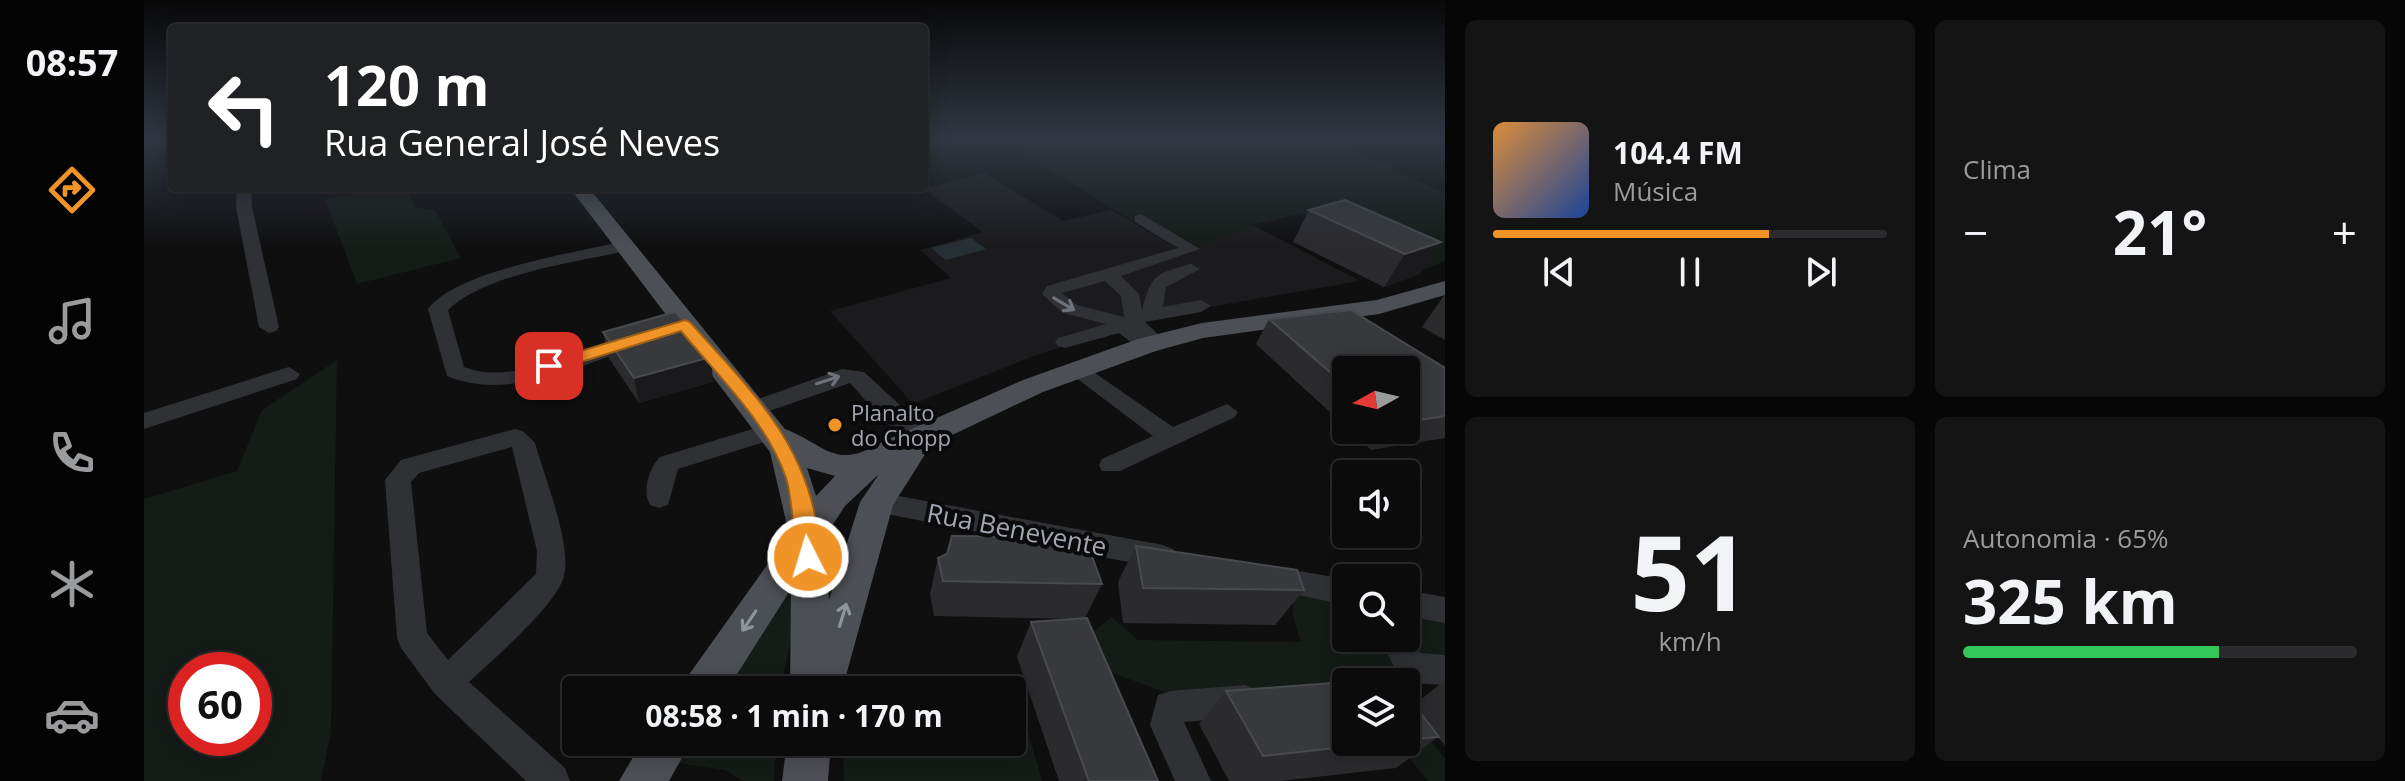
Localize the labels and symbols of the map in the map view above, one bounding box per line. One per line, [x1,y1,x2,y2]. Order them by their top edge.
one-way arrow [1052,296,1074,312]
pin [515,332,583,400]
north arrow [1332,356,1420,444]
one-way arrow [815,372,840,387]
place label: Planalto do Chopp [851,397,951,452]
marker: Planalto do Chopp [826,416,844,434]
street label: Rua Benevente [924,494,1110,564]
position arrow [766,515,850,599]
one-way arrow [836,603,851,629]
one-way arrow [741,610,758,632]
speed limit sign: 60 [168,652,272,756]

